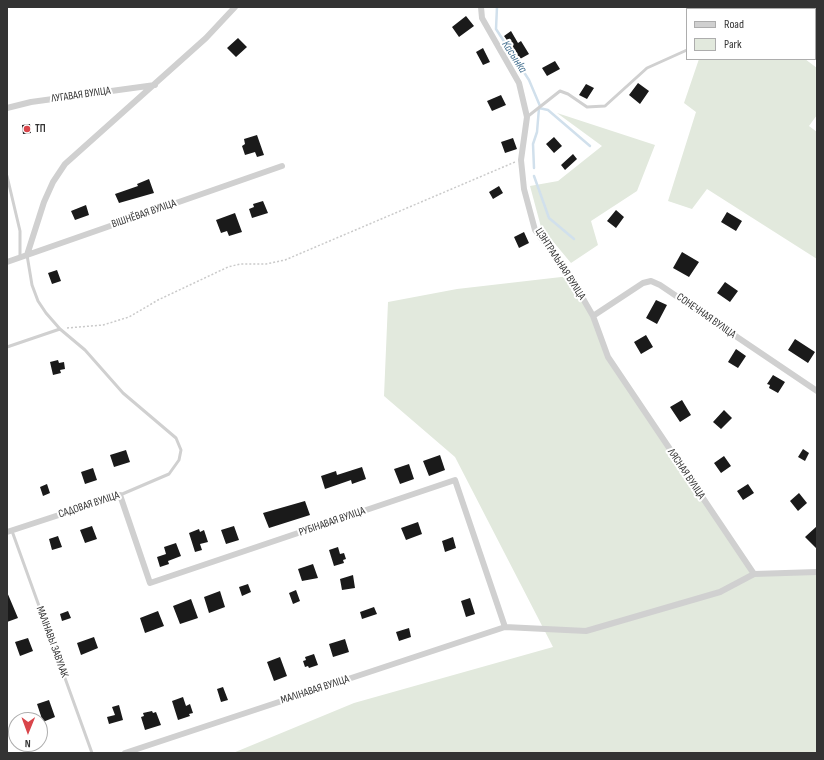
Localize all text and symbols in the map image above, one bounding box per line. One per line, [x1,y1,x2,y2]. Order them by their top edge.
legend [686,8,816,60]
text: Road [724,17,744,32]
text: Park [724,37,742,52]
water label: Касынка [498,38,530,76]
street label: ЛУГАВАЯ ВУЛІЦА [51,84,111,106]
place label: ТП [35,122,46,136]
marker: ТП [22,124,32,134]
street label: ВІШНЁВАЯ ВУЛІЦА [110,197,178,231]
street label: ЦЭНТРАЛЬНАЯ ВУЛІЦА [532,226,588,302]
street label: СОНЕЧНАЯ ВУЛІЦА [674,291,738,341]
street label: ЛЯСНАЯ ВУЛІЦА [664,446,708,502]
street label: САДОВАЯ ВУЛІЦА [57,489,121,521]
street label: РУБІНАВАЯ ВУЛІЦА [297,504,367,540]
street label: МАЛІНАВЫ ЗАВУЛАК [33,604,71,680]
street label: МАЛІНАВАЯ ВУЛІЦА [279,673,351,707]
north arrow [8,712,48,752]
text: N [25,737,31,750]

